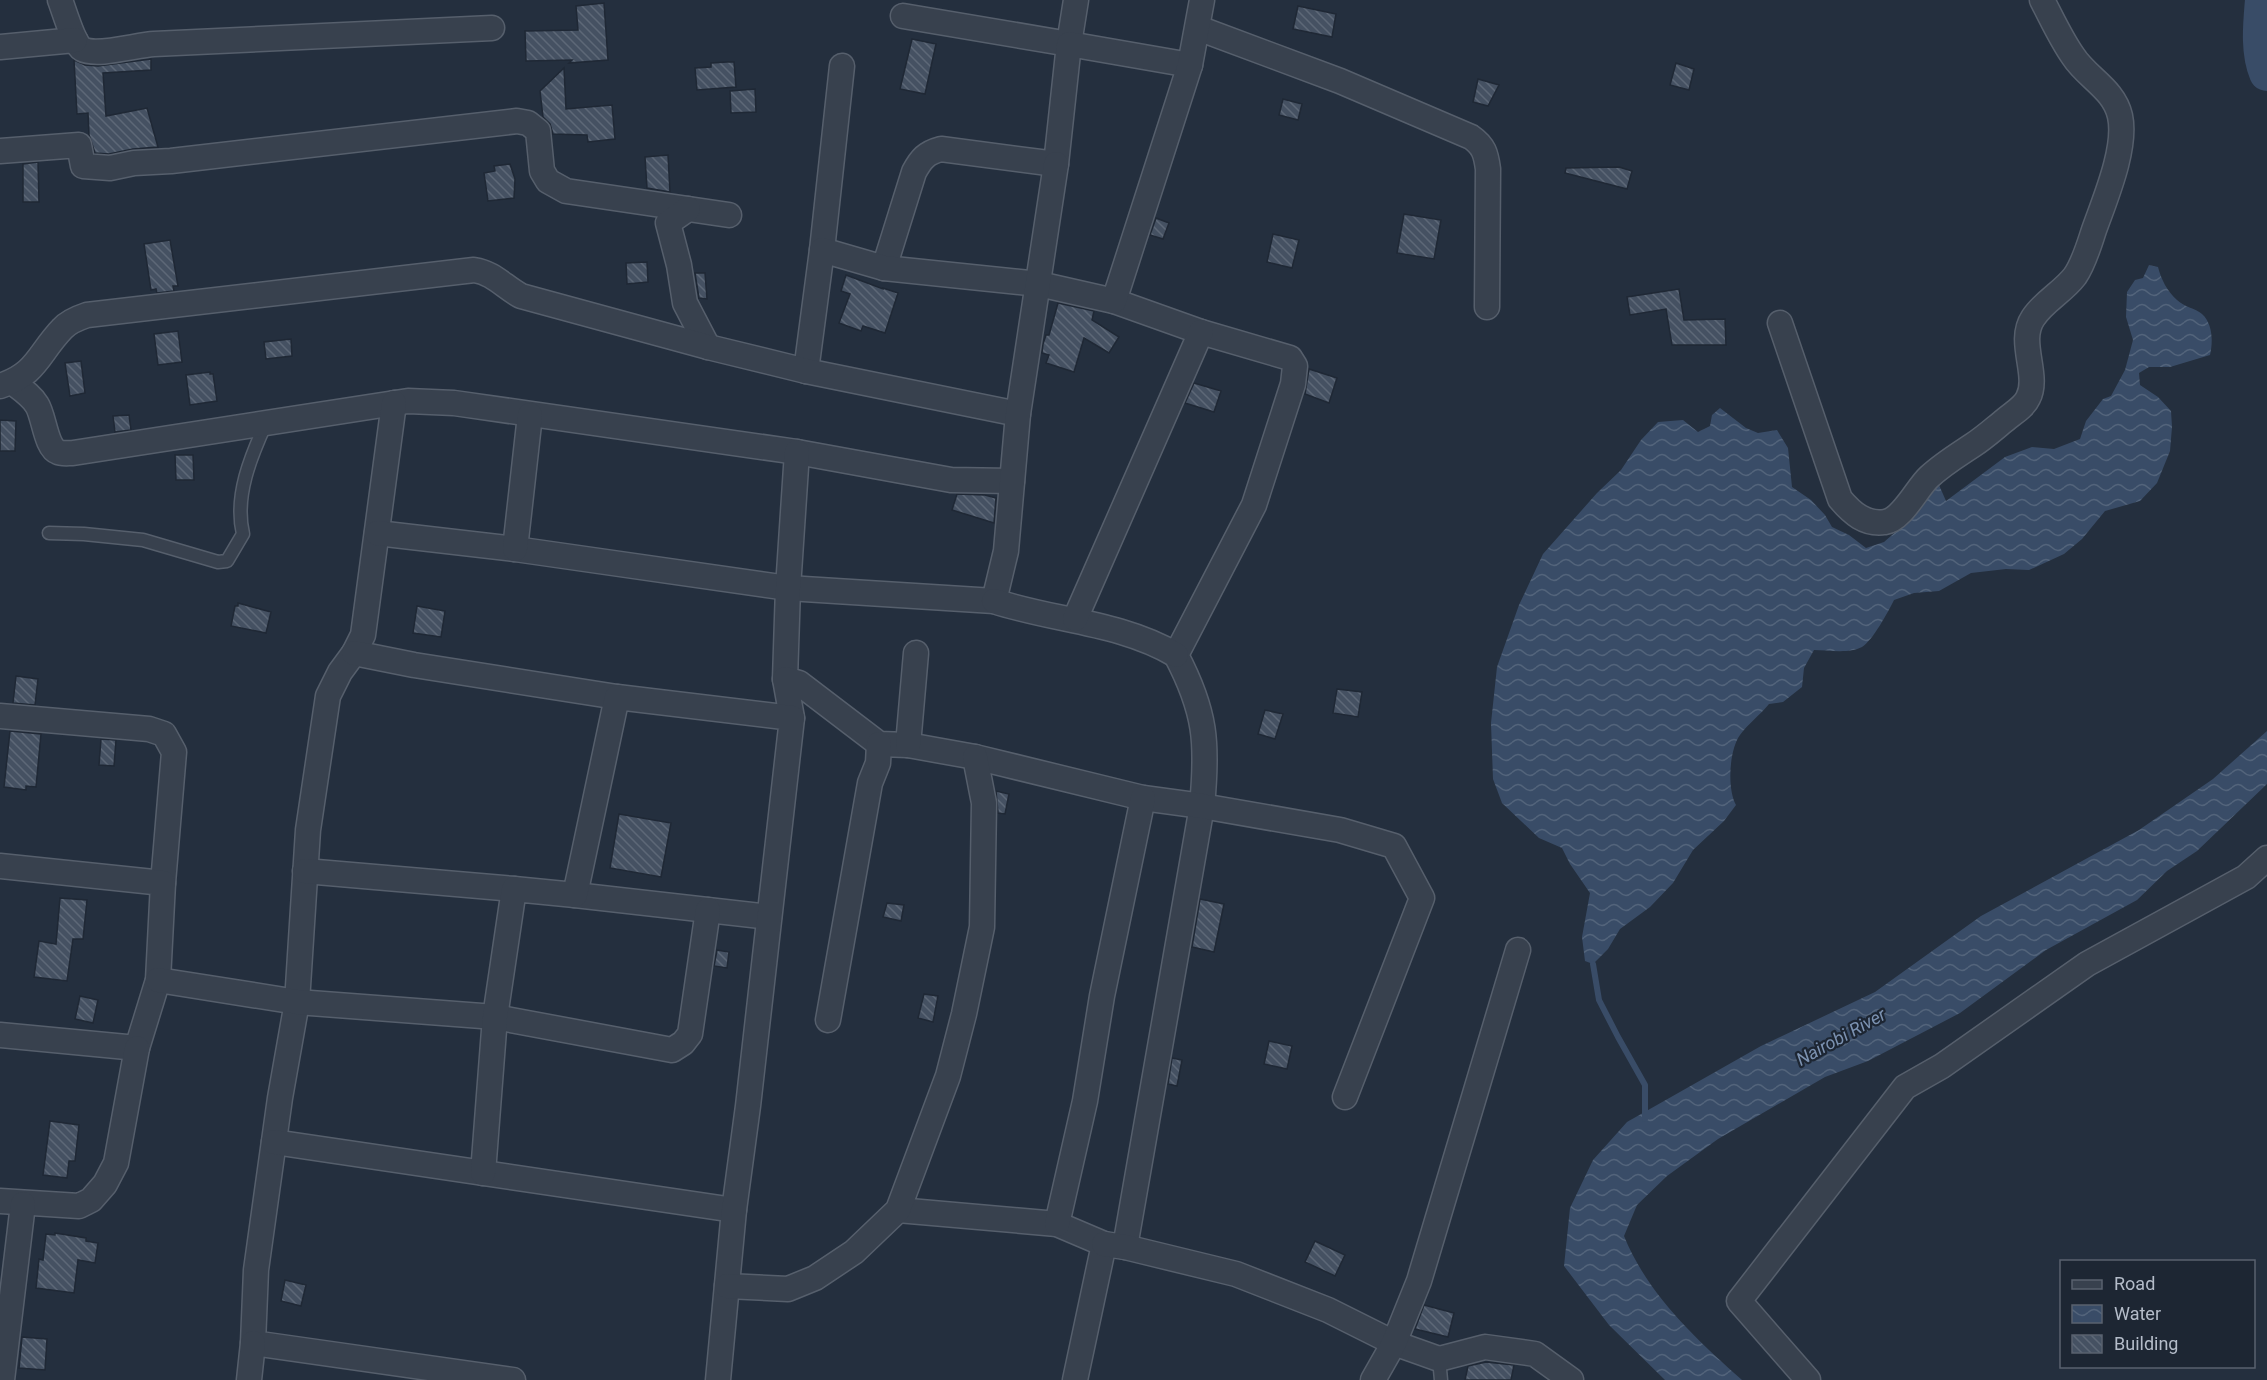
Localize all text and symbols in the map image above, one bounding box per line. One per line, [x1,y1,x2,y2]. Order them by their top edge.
water label: Nairobi River [1792,1003,1890,1070]
legend [2060,1260,2255,1368]
text: Road [2114,1273,2155,1294]
text: Water [2114,1303,2161,1324]
text: Building [2114,1333,2178,1354]

